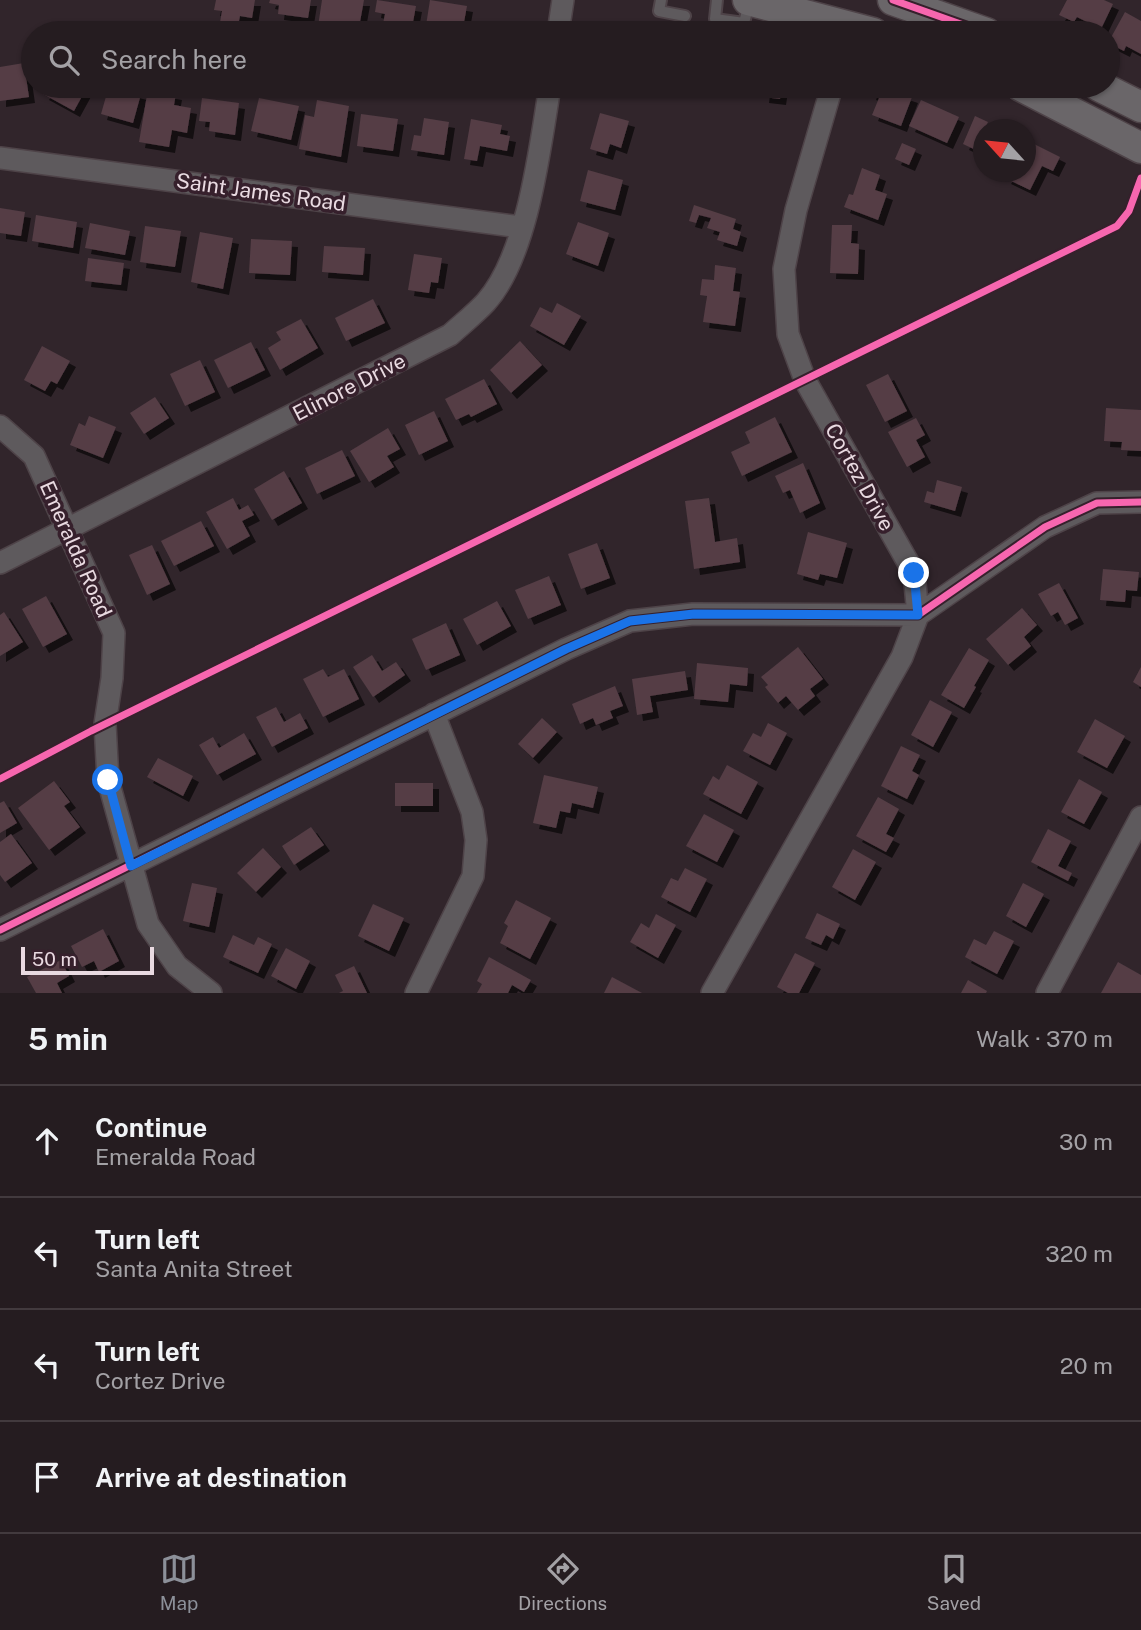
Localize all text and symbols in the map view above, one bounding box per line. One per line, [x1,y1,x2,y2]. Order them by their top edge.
search box [21,21,1120,98]
icon: search [45,41,83,79]
text: Search here [101,44,247,75]
north arrow [973,119,1036,182]
street label: Saint James Road [175,168,347,216]
street label: Elinore Drive [288,348,410,426]
street label: Cortez Drive [820,419,900,535]
street label: Emeralda Road [35,477,117,621]
route end [898,557,929,588]
route start [92,764,123,795]
scale bar [21,944,154,976]
text: 50 m [32,948,77,970]
text: 5 min [28,1021,108,1057]
text: Walk · 370 m [976,1025,1113,1052]
text: Continue [95,1112,207,1143]
icon: ahead [28,1122,66,1160]
text: 30 m [1059,1128,1113,1155]
text: Emeralda Road [95,1143,256,1170]
text: Turn left [95,1224,200,1255]
icon: left [28,1234,66,1272]
text: 320 m [1045,1240,1113,1267]
text: Santa Anita Street [95,1255,293,1282]
text: Turn left [95,1336,200,1367]
icon: left [28,1346,66,1384]
text: 20 m [1060,1352,1113,1379]
text: Cortez Drive [95,1367,226,1394]
icon: arrive [28,1458,66,1496]
text: Arrive at destination [95,1462,347,1493]
tab: Map [160,1550,198,1614]
tab: Directions [518,1550,607,1614]
tab: Saved [927,1550,981,1614]

